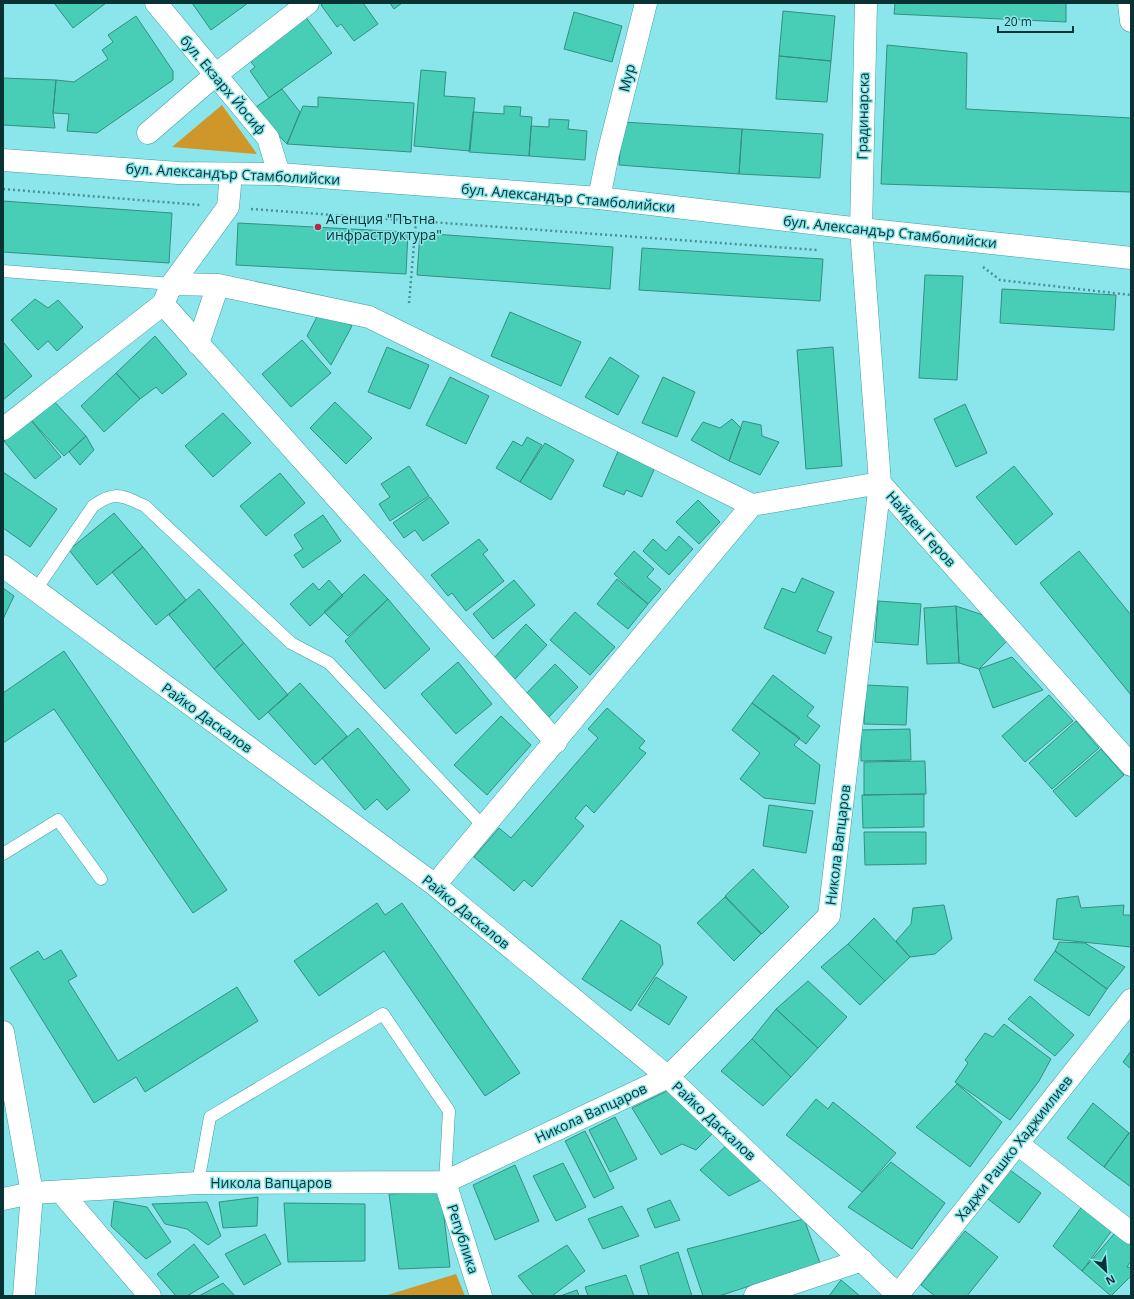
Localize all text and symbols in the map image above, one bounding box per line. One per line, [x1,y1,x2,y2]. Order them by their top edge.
scale bar [998,8,1073,34]
text: 20 m [1004,13,1032,30]
street label: бул. Екзарх Йосиф [176,31,271,138]
street label: Мур [614,62,639,94]
street label: Градинарска [852,72,873,160]
street label: бул. Александър Стамболийски [125,158,341,189]
street label: бул. Александър Стамболийски [460,179,676,216]
place label: Агенция "Пътна инфраструктура" [326,209,442,244]
street label: бул. Александър Стамболийски [782,211,998,252]
marker: Агенция "Пътна инфраструктура" [313,222,323,232]
street label: Найден Геров [882,487,960,571]
street label: Райко Даскалов [158,678,257,757]
street label: Никола Вапцаров [821,784,854,906]
street label: Райко Даскалов [418,870,514,953]
street label: Хаджи Рашко Хаджиилиев [951,1071,1076,1224]
street label: Райко Даскалов [668,1077,760,1164]
street label: Никола Вапцаров [532,1078,650,1147]
street label: Никола Вапцаров [210,1173,332,1192]
street label: Република [443,1202,484,1276]
north arrow [1086,1251,1126,1291]
text: N [1103,1272,1118,1289]

